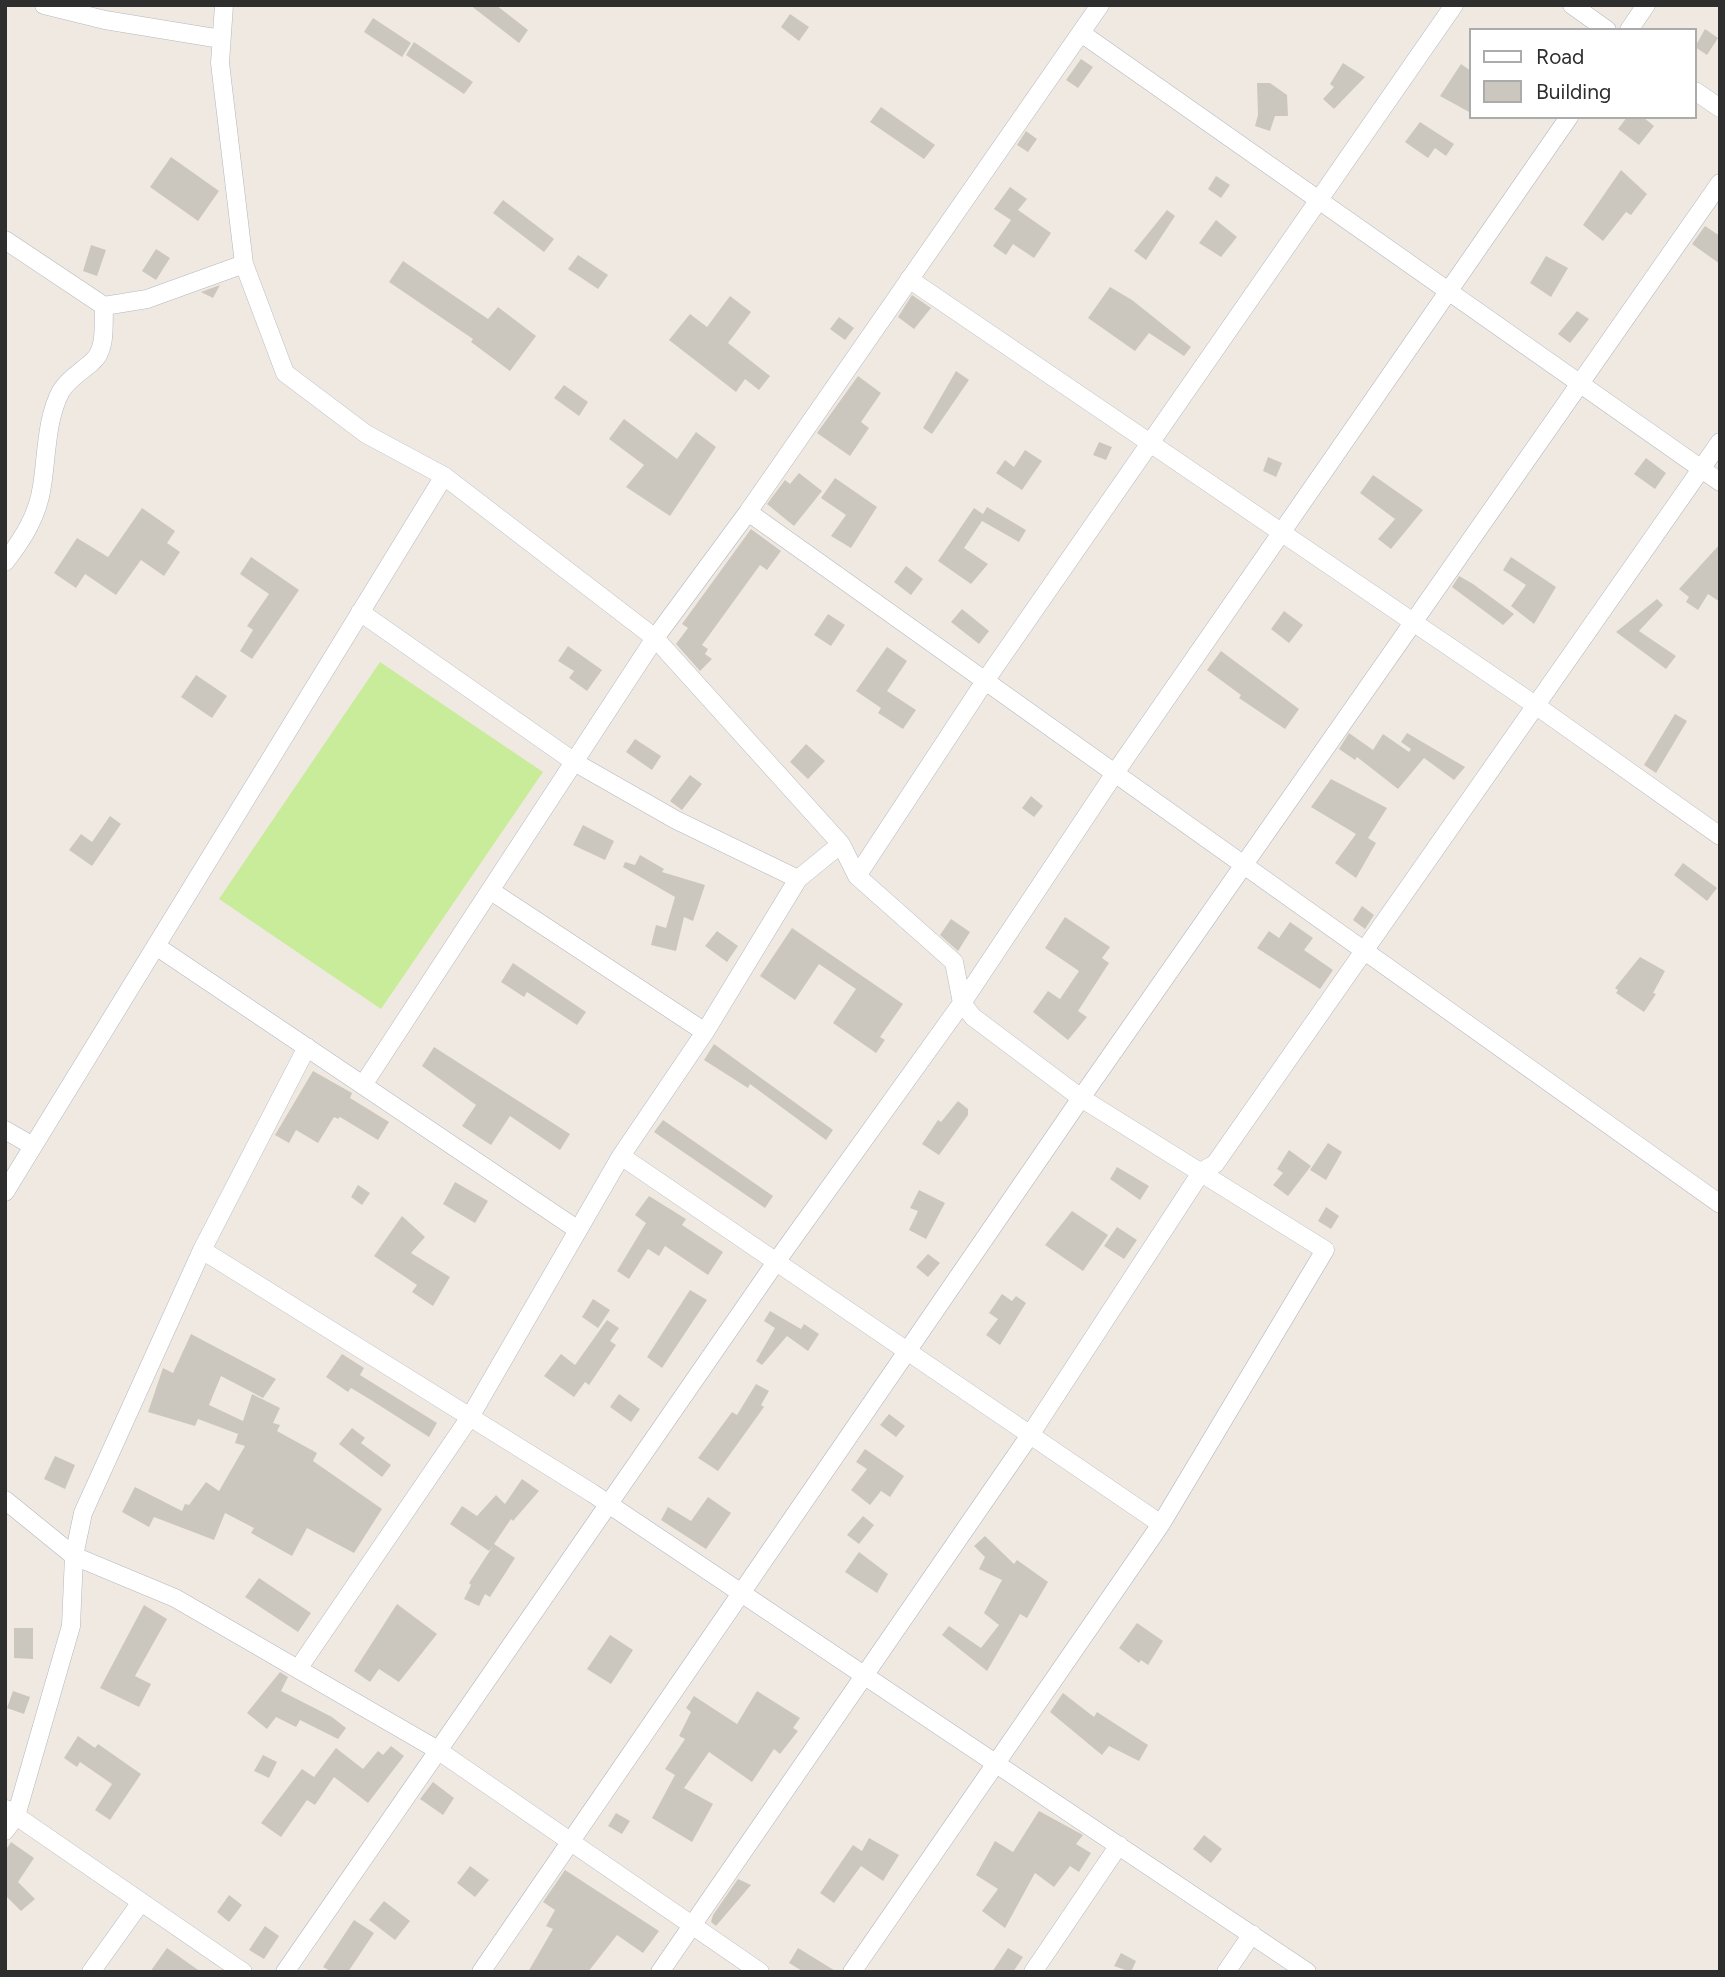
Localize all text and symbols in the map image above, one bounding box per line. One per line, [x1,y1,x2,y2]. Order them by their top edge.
legend [1470,28,1697,119]
text: Road [1536,44,1584,69]
text: Building [1536,79,1611,104]

